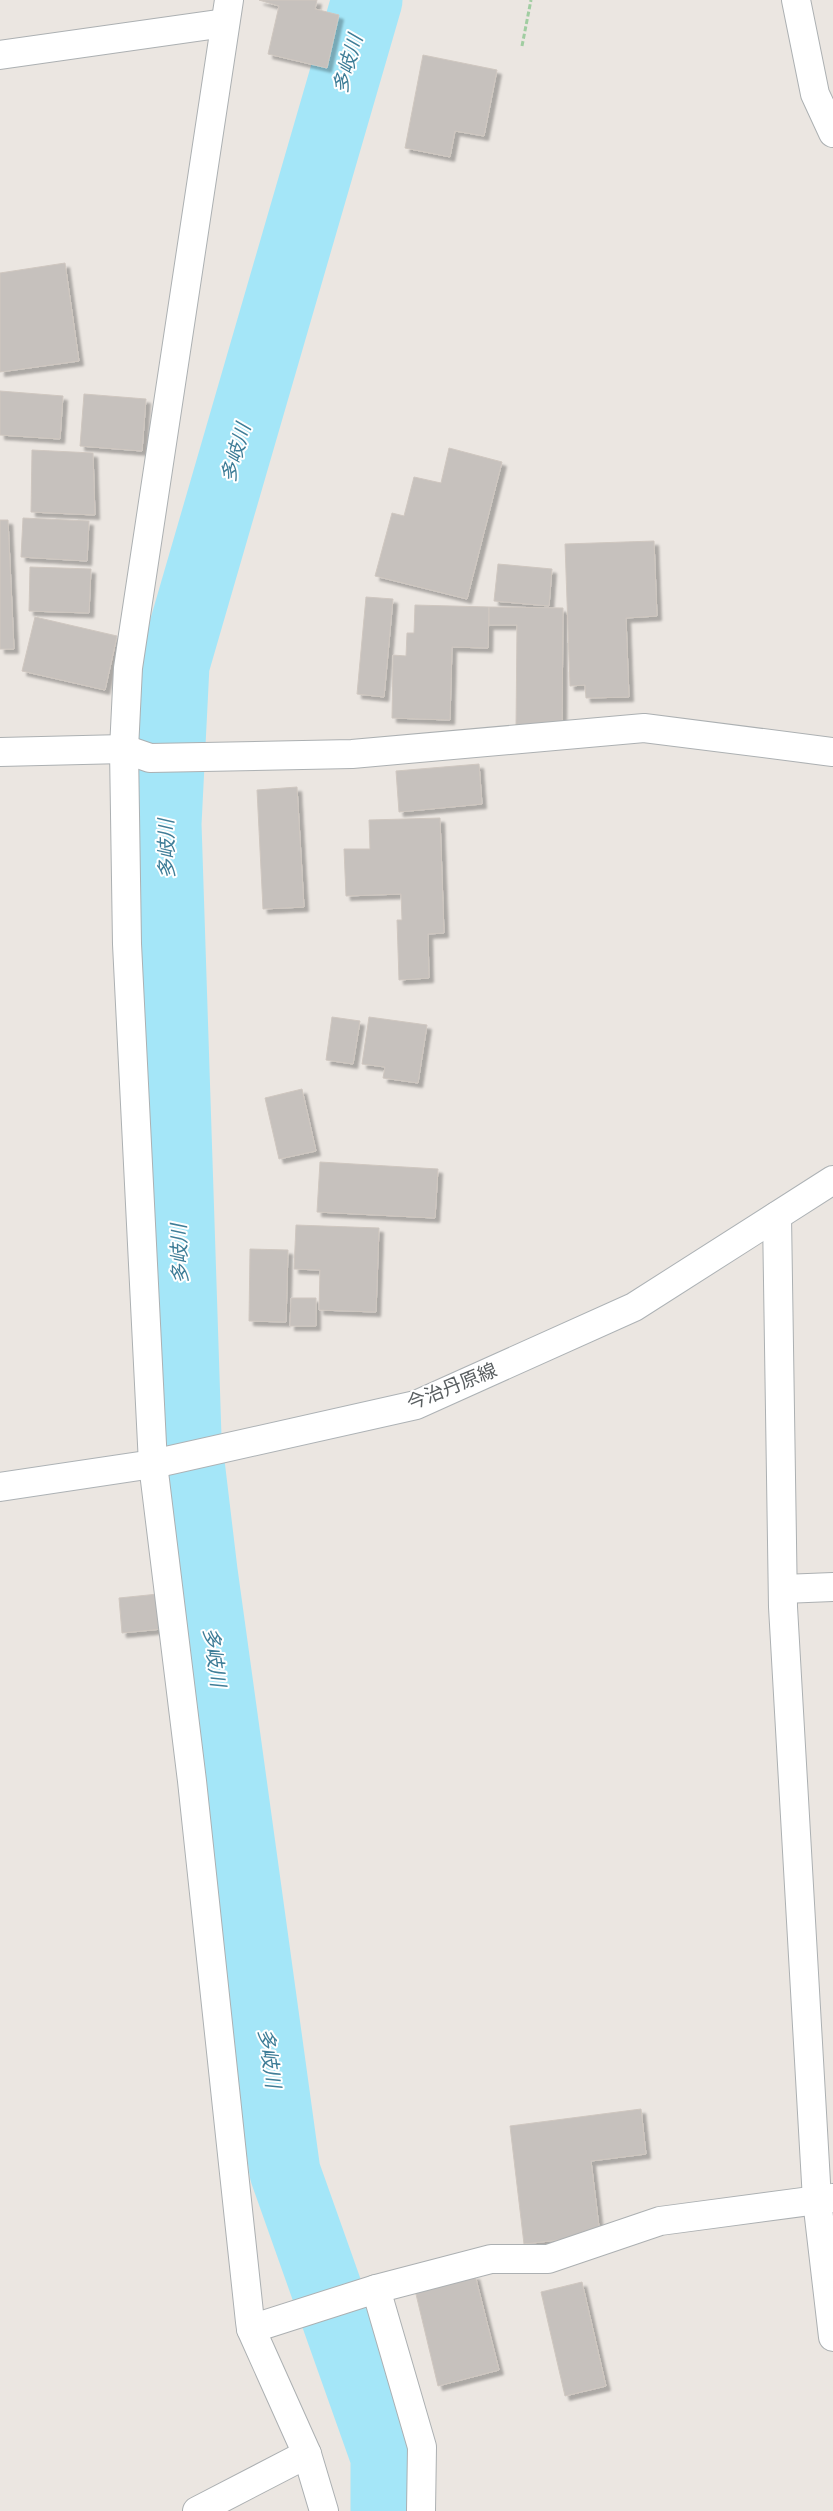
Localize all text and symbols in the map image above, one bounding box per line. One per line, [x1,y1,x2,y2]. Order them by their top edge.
water label: 多岐川 [328,30,369,96]
water label: 多岐川 [216,419,257,485]
water label: 多岐川 [154,817,180,879]
water label: 多岐川 [166,1222,194,1284]
street label: 今治丹原線 [403,1358,501,1416]
water label: 多岐川 [197,1626,231,1690]
water label: 多岐川 [252,2027,286,2091]

